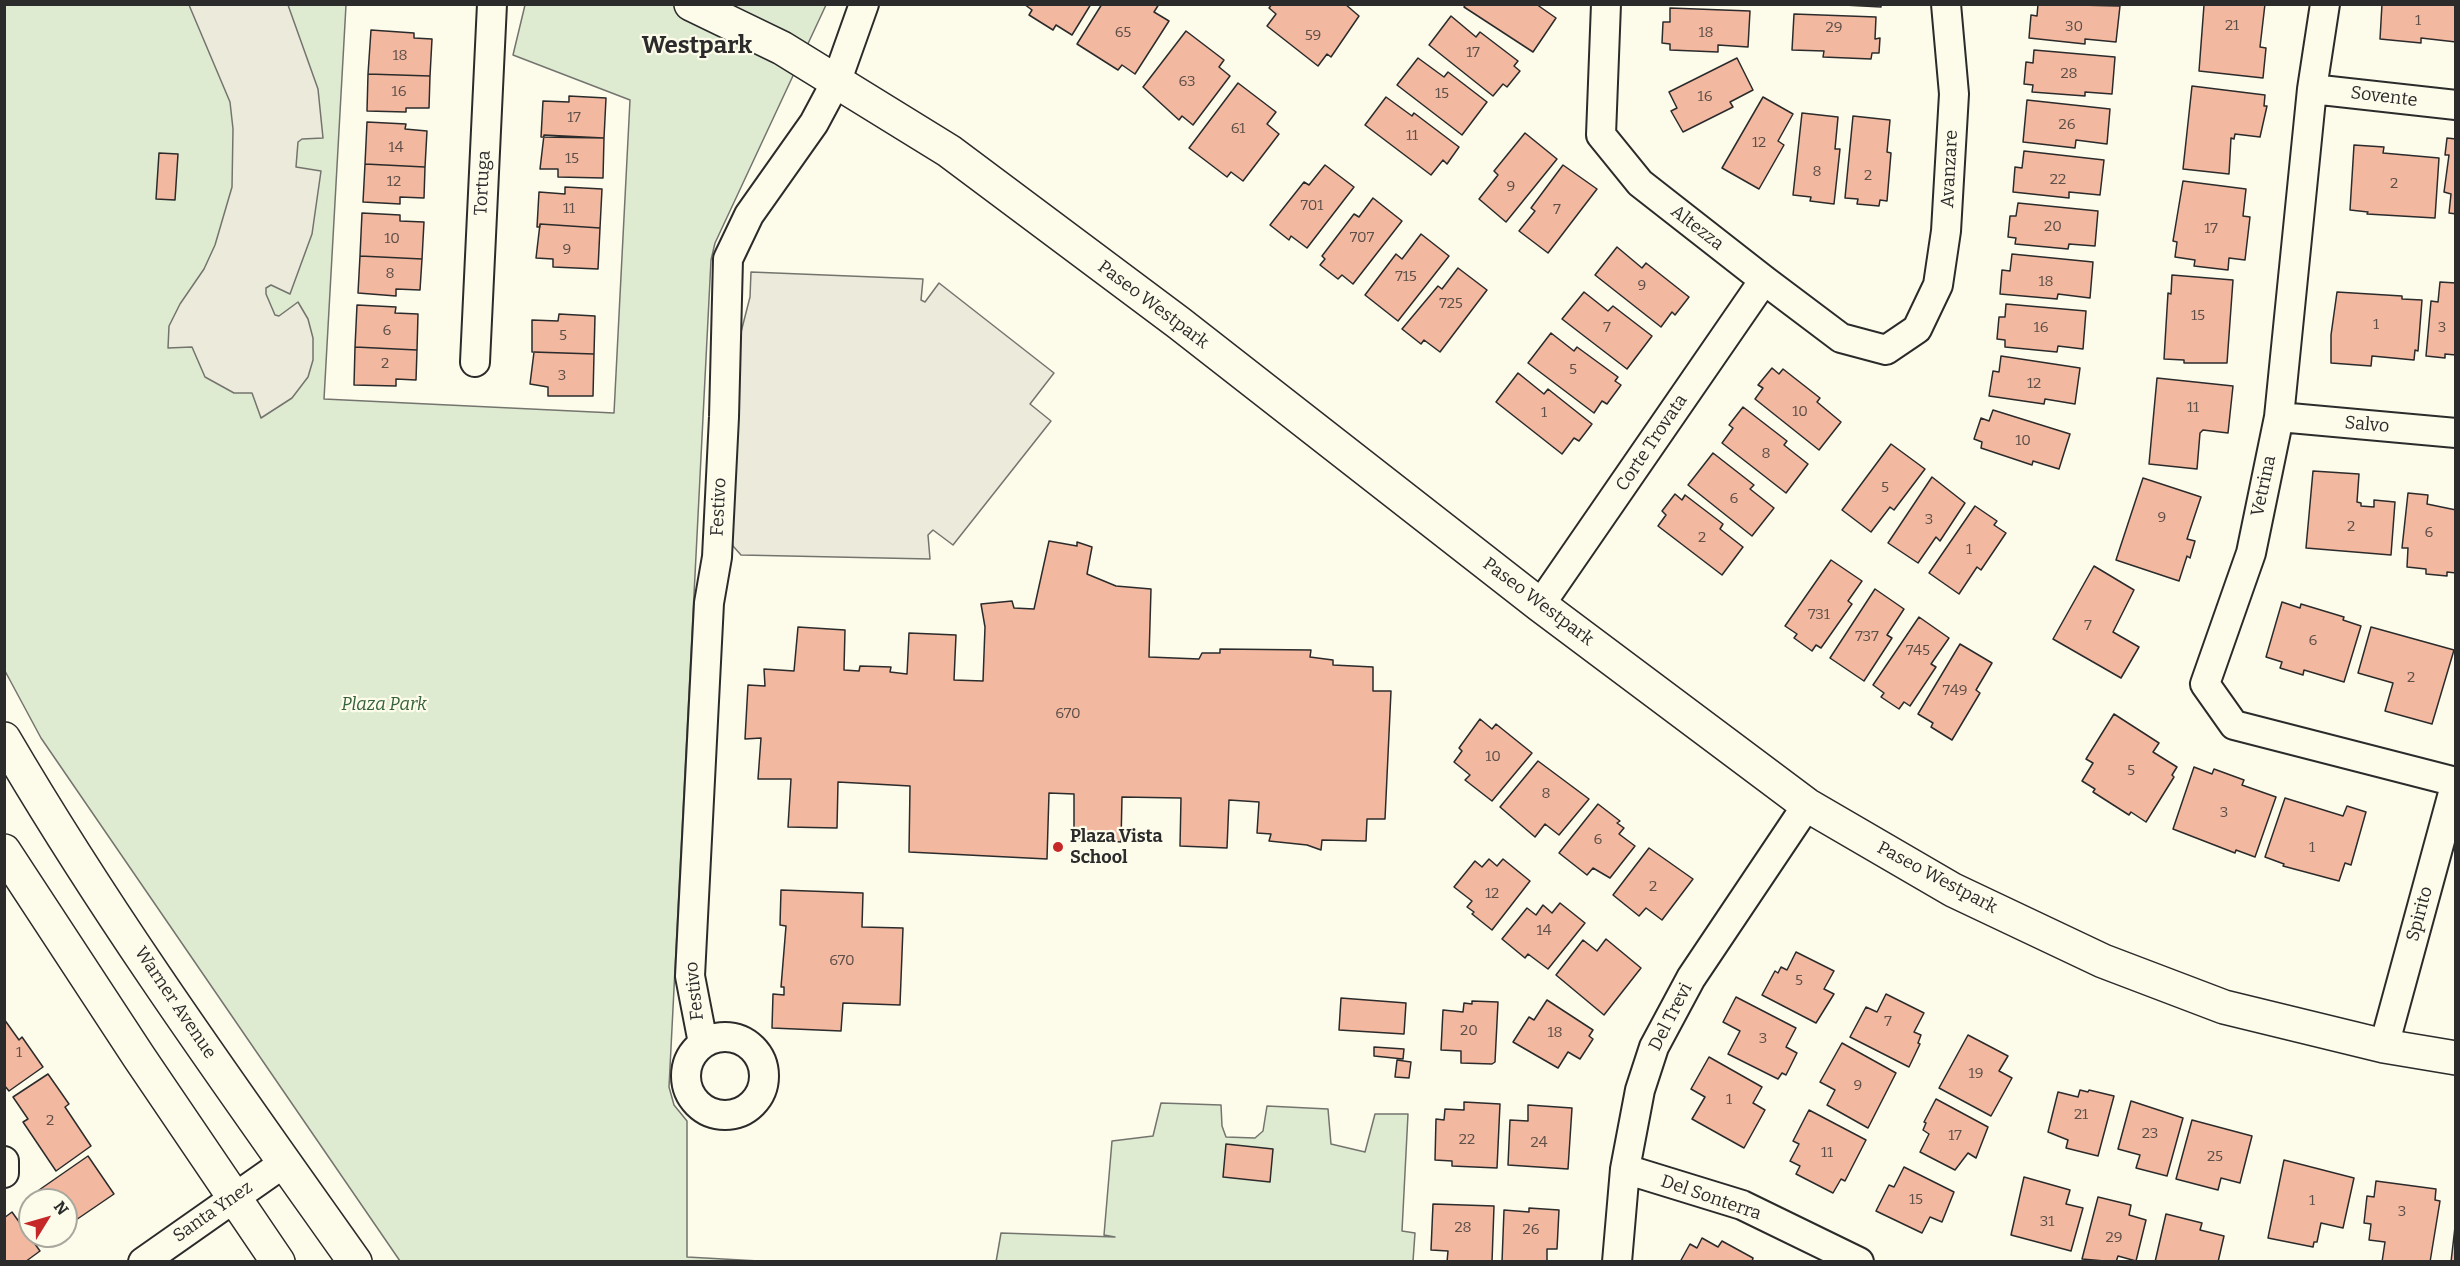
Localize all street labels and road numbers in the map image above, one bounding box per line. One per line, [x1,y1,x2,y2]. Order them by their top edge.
street label: Sovente [2349,82,2419,112]
street label: Avanzare [1937,129,1963,209]
street label: Tortuga [471,150,495,216]
street label: Altezza [1666,201,1728,255]
street label: Paseo Westpark [1093,256,1213,354]
street label: Corte Trovata [1612,391,1692,495]
street label: Salvo [2344,412,2390,438]
street label: Vetrina [2247,454,2281,518]
street label: Festivo [707,477,731,537]
street label: Paseo Westpark [1478,553,1598,651]
street label: Paseo Westpark [1873,837,2001,919]
street label: Spirito [2402,884,2438,944]
street label: Warner Avenue [130,943,220,1063]
street label: Festivo [681,961,709,1021]
street label: Del Trevi [1645,979,1697,1055]
street label: Del Sonterra [1658,1171,1764,1225]
street label: Santa Ynez [169,1177,257,1247]

